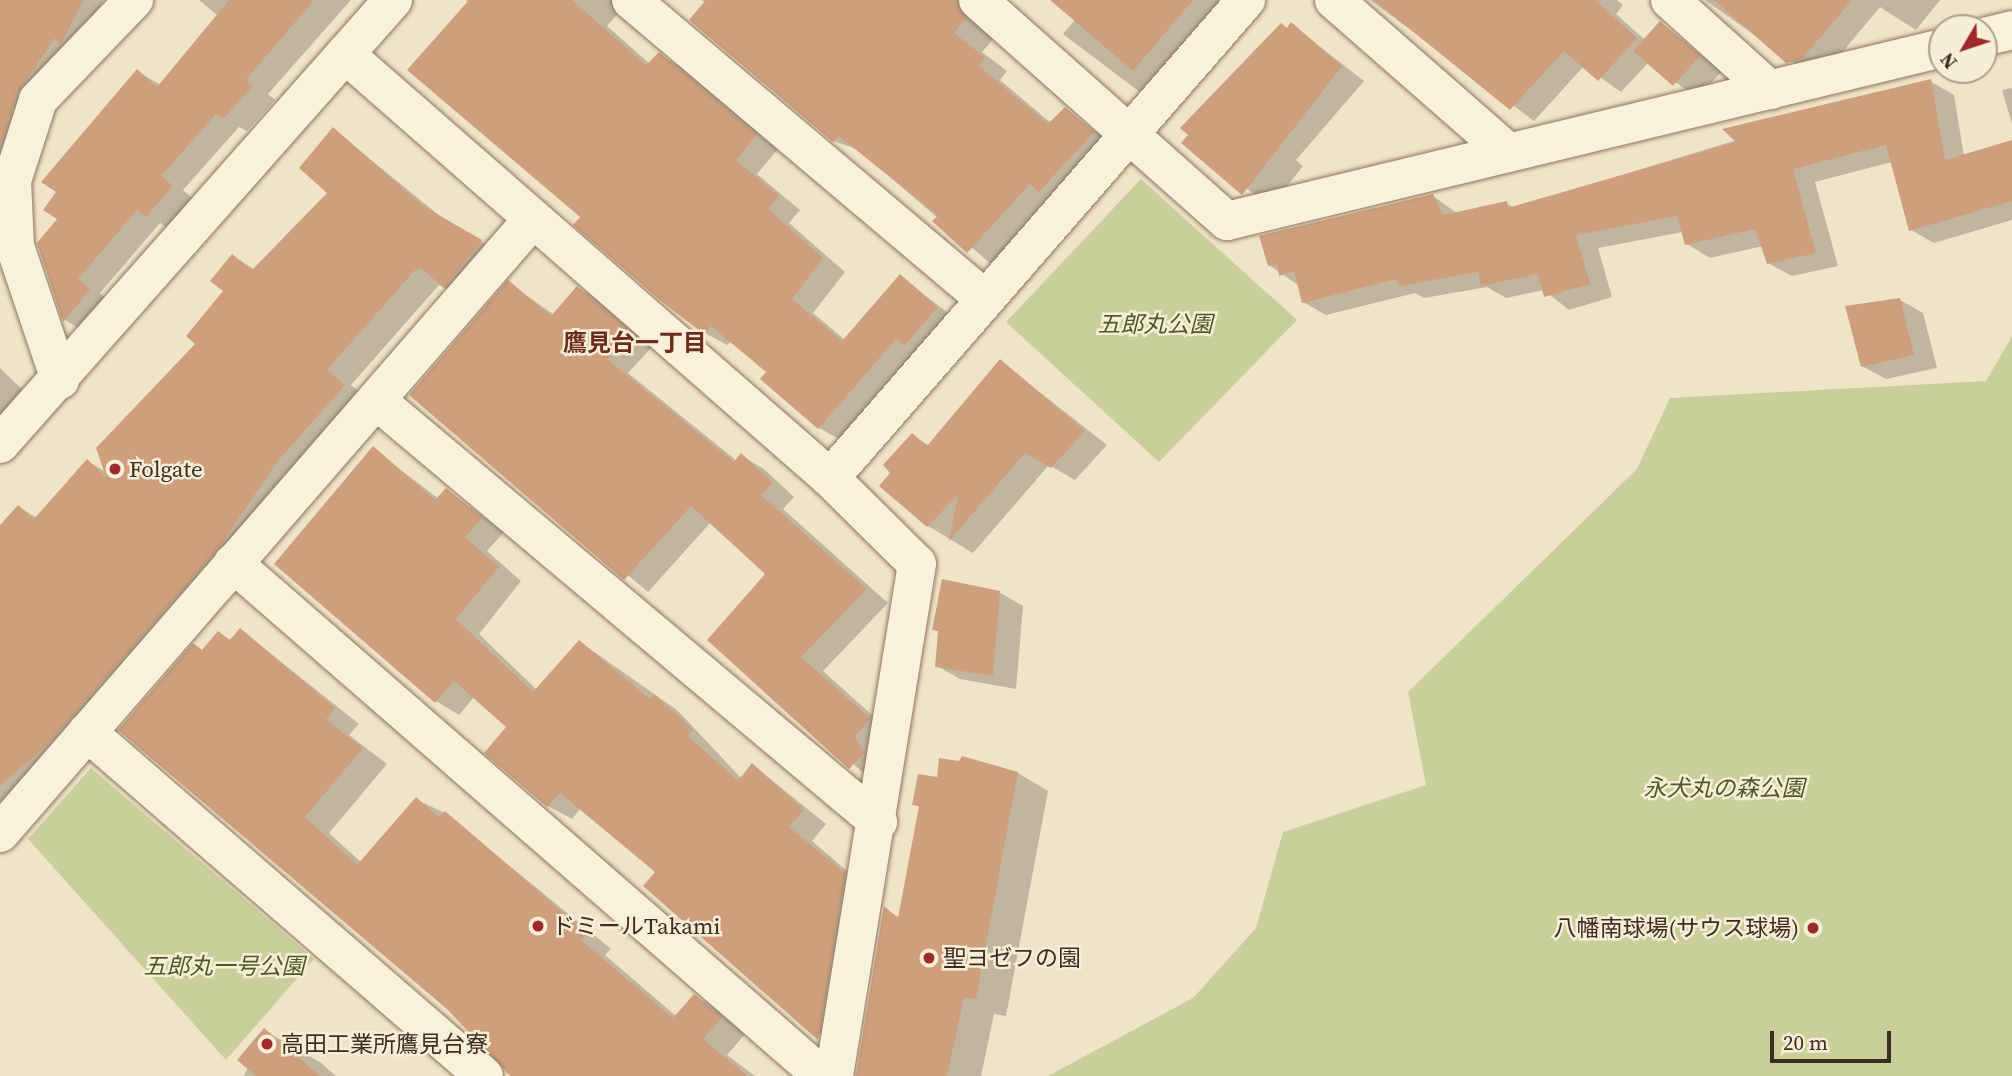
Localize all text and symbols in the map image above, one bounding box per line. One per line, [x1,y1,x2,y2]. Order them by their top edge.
north arrow [1928,14,1998,84]
text: N [1934,47,1963,75]
park label: 五郎丸公園 [1098,310,1212,338]
district label: 鷹見台一丁目 [563,329,707,357]
place label: Folgate [129,455,203,483]
marker: Folgate [107,461,123,477]
park label: 永犬丸の森公園 [1644,774,1804,802]
place label: ドミールTakami [552,912,720,940]
place label: 八幡南球場(サウス球場) [1553,914,1799,942]
marker: ドミールTakami [530,918,546,934]
marker: 八幡南球場(サウス球場) [1805,920,1821,936]
place label: 聖ヨゼフの園 [943,944,1081,972]
marker: 聖ヨゼフの園 [921,950,937,966]
park label: 五郎丸一号公園 [144,952,304,980]
scale bar [1774,1016,1895,1060]
text: 20 m [1783,1028,1828,1057]
place label: 高田工業所鷹見台寮 [281,1030,488,1058]
marker: 高田工業所鷹見台寮 [259,1036,275,1052]

